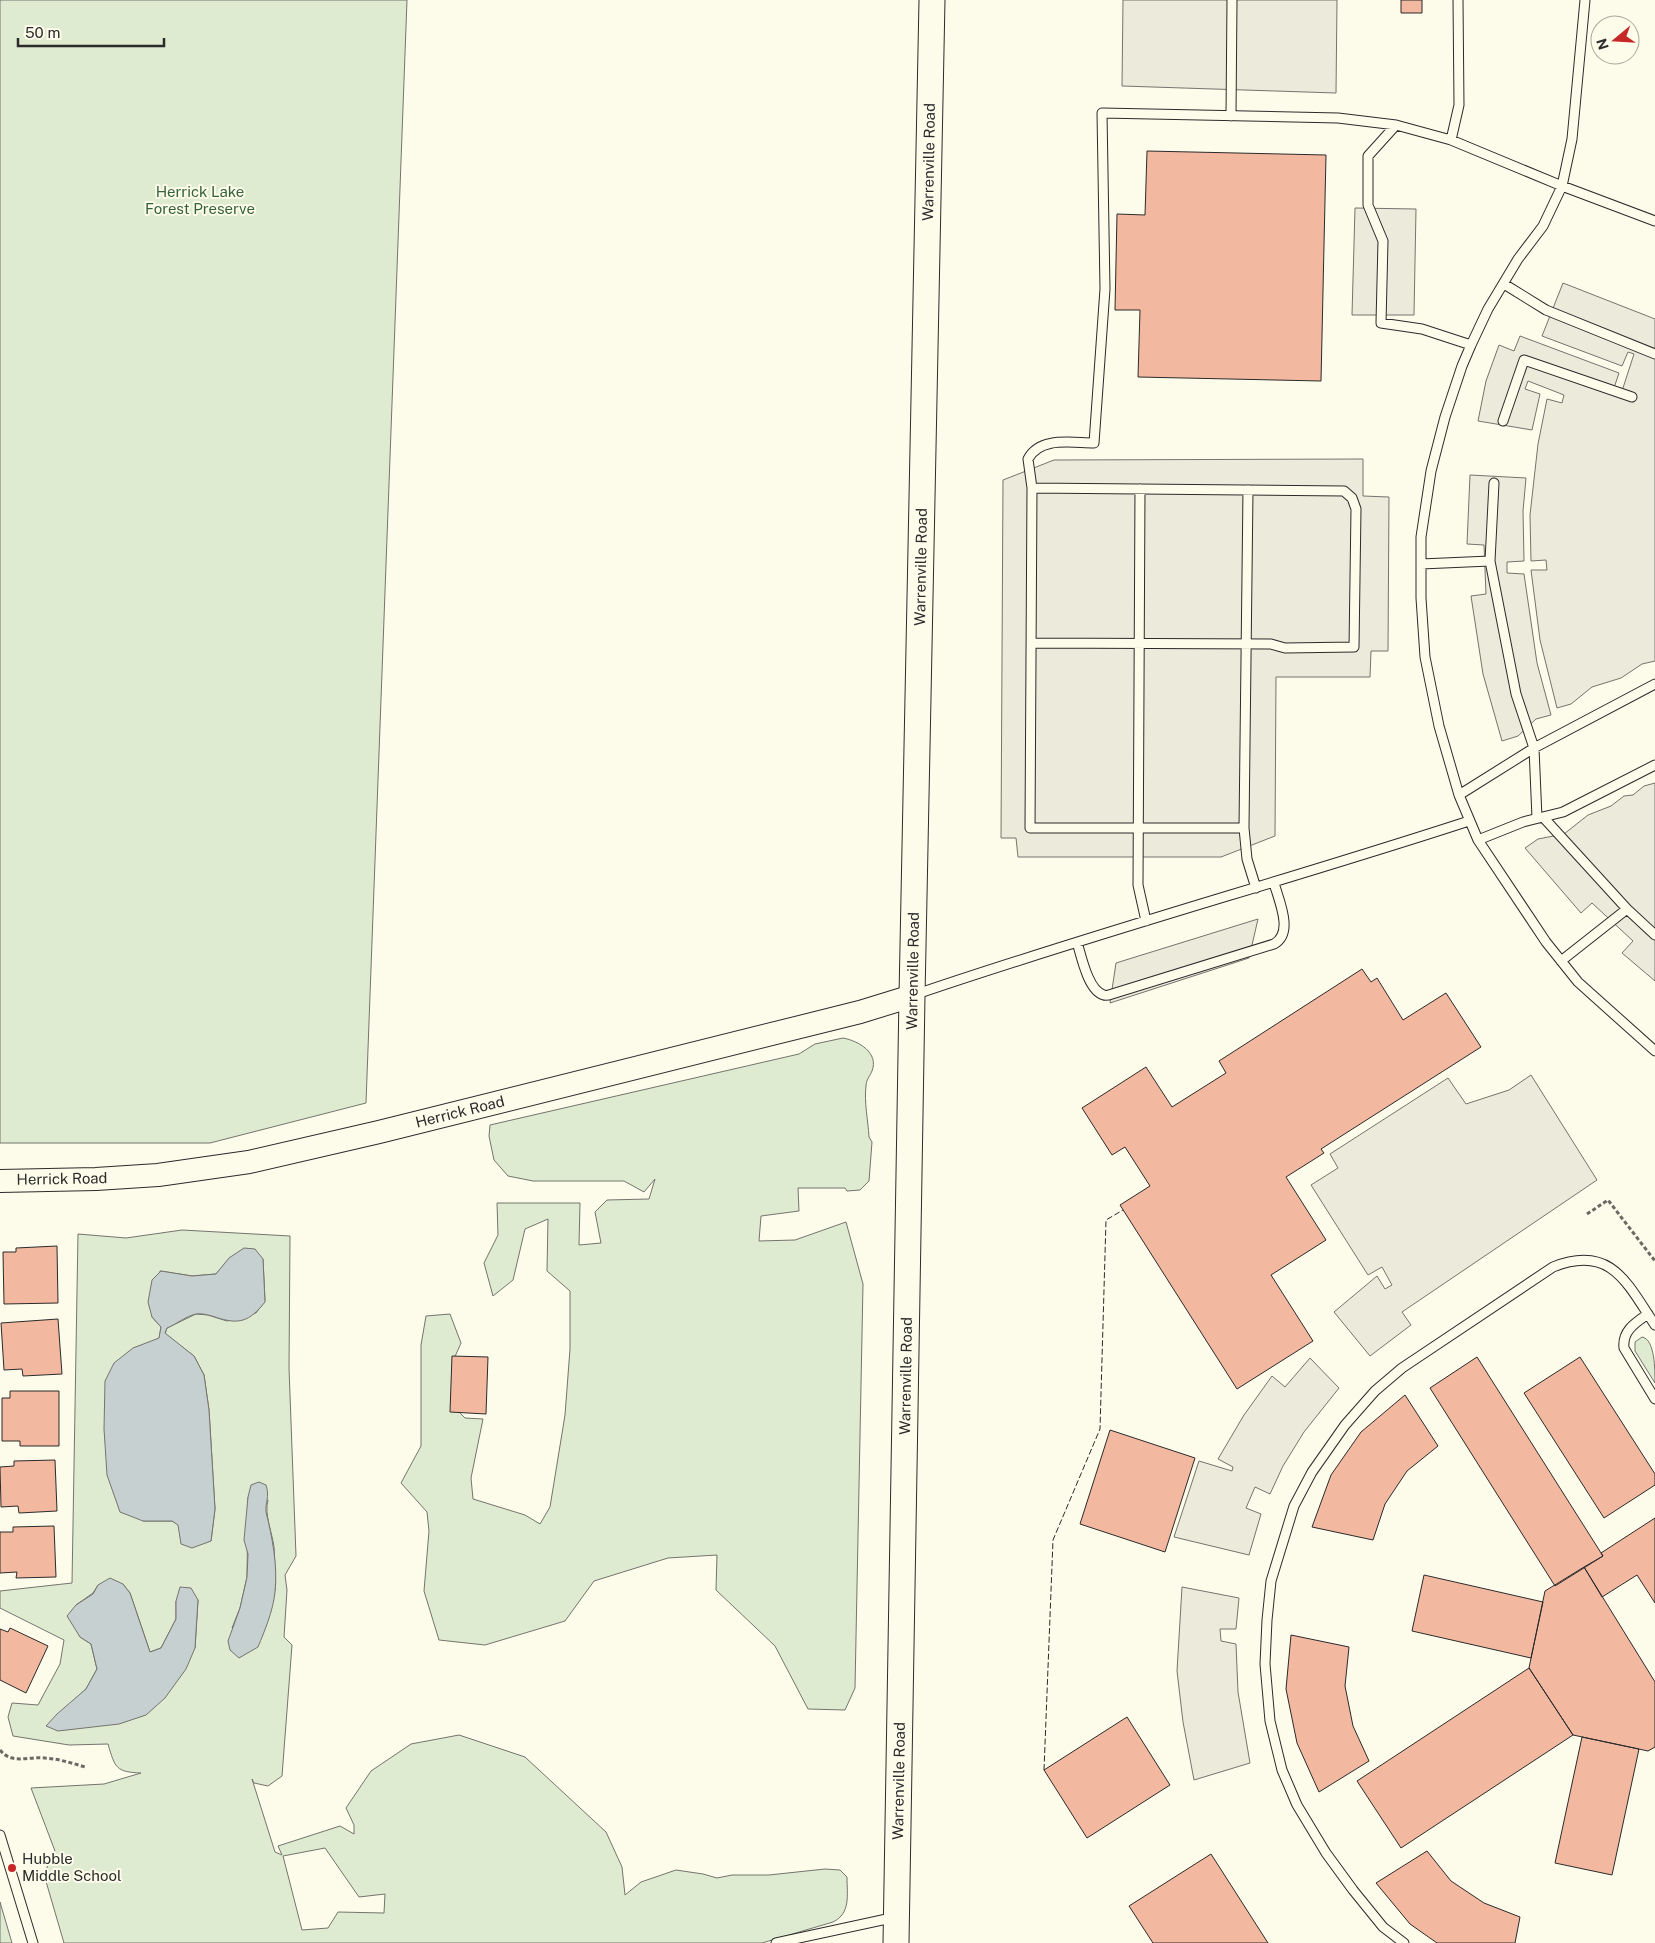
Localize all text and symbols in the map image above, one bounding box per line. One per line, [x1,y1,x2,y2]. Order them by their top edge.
scale bar [18,15,164,47]
north arrow [1590,15,1640,65]
text: 50 m [25,24,60,41]
text: N [1593,36,1612,52]
street label: Warrenville Road [919,103,938,221]
park label: Herrick Lake Forest Preserve [145,183,255,217]
street label: Warrenville Road [911,508,930,626]
street label: Warrenville Road [903,912,922,1030]
street label: Herrick Road [414,1092,506,1131]
street label: Herrick Road [16,1169,108,1188]
street label: Warrenville Road [896,1317,915,1435]
street label: Warrenville Road [889,1722,908,1840]
place label: Hubble Middle School [22,1850,121,1884]
marker: Hubble Middle School [6,1862,18,1874]

